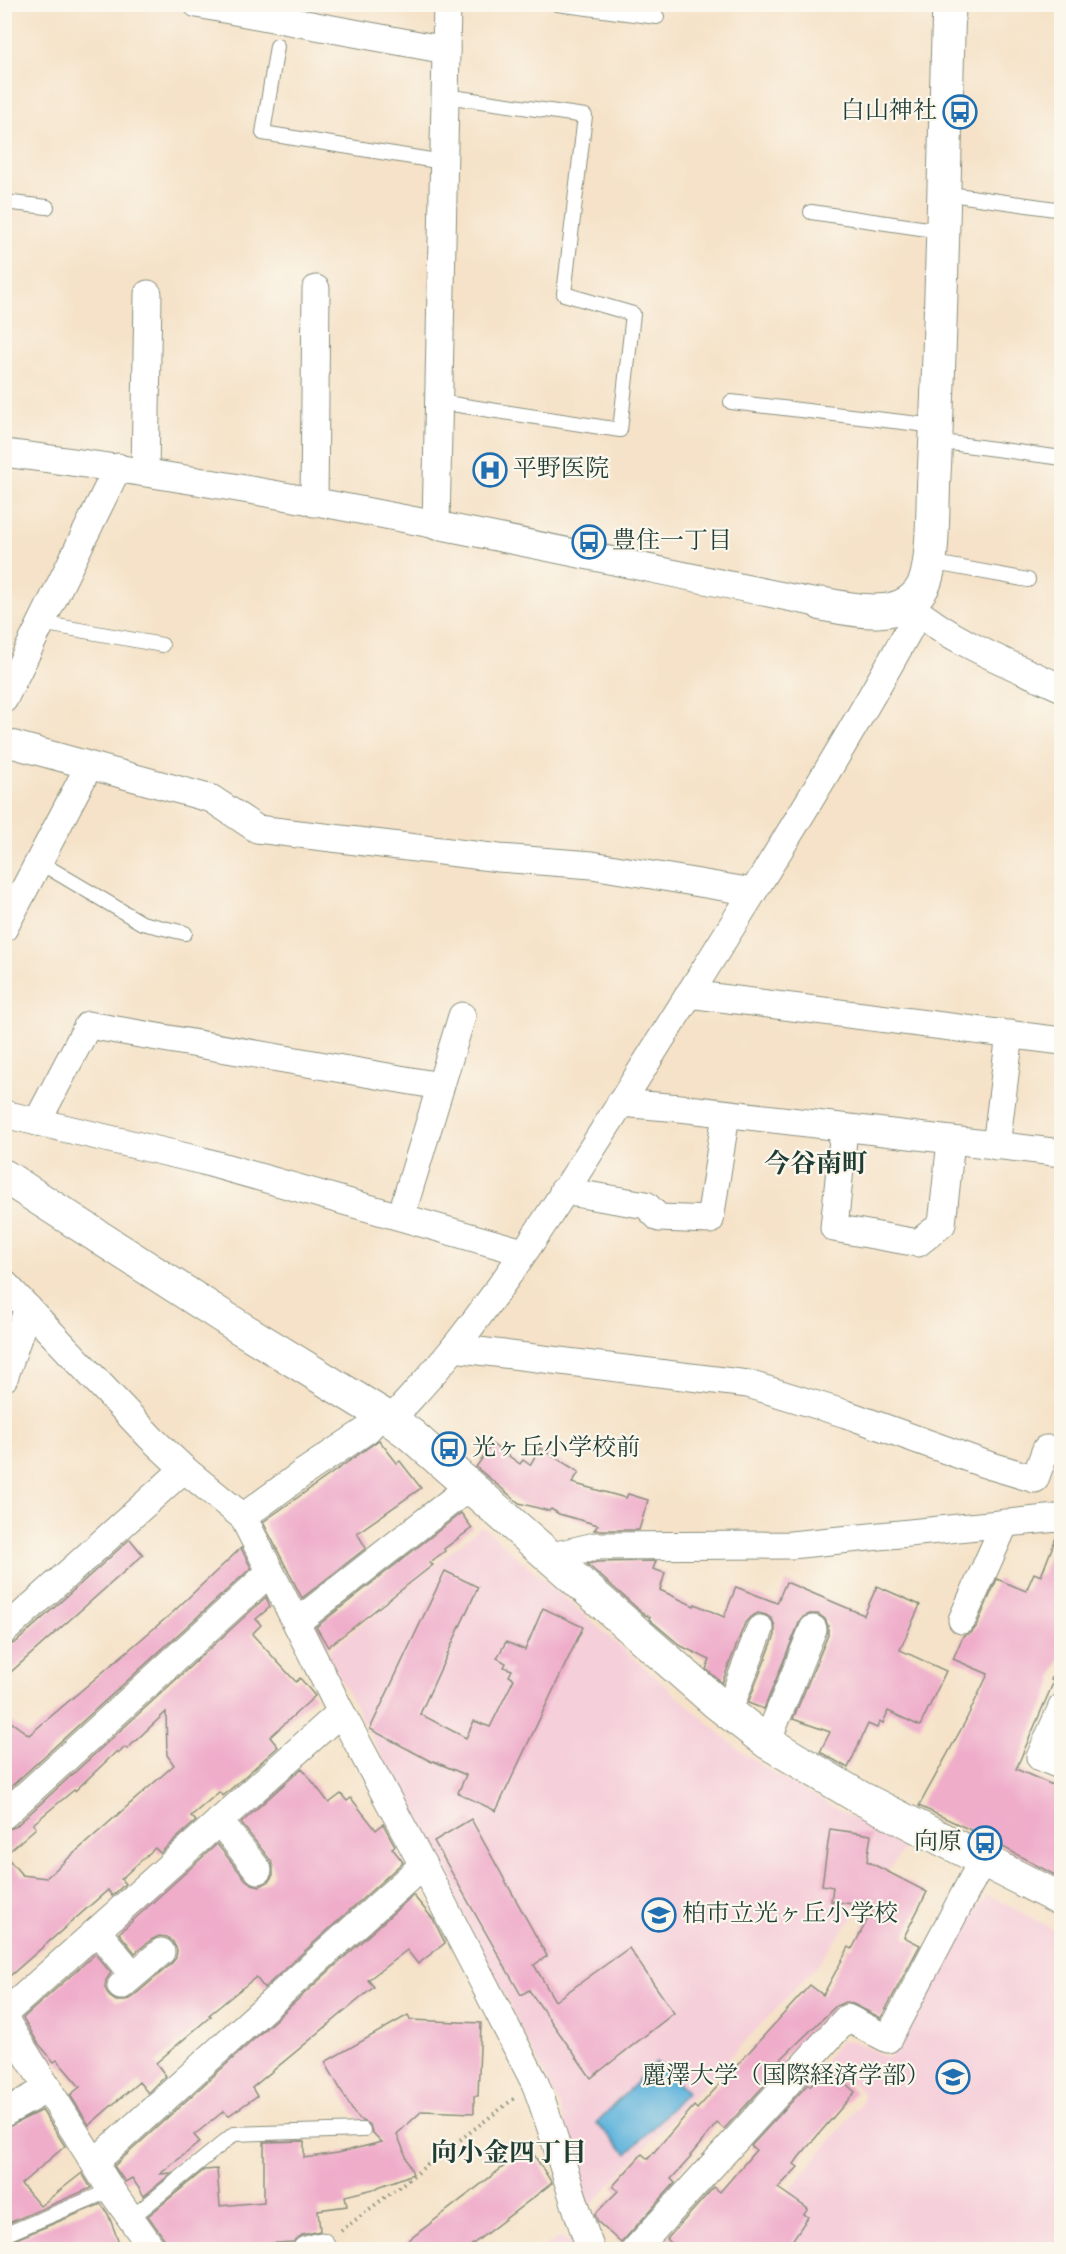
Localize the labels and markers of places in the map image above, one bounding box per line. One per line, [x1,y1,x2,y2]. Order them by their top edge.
bus stop icon: 白山神社 [942,94,978,130]
place label: 白山神社 [841,95,937,129]
hospital icon: 平野医院 [472,452,508,488]
place label: 平野医院 [513,453,609,487]
bus stop icon: 豊住一丁目 [571,524,607,560]
place label: 豊住一丁目 [612,525,732,559]
bus stop icon: 光ヶ丘小学校前 [431,1431,467,1467]
place label: 光ヶ丘小学校前 [472,1432,640,1466]
bus stop icon: 向原 [967,1825,1003,1861]
place label: 向原 [914,1826,962,1860]
school or university icon: 柏市立光ヶ丘小学校 [641,1897,677,1933]
place label: 柏市立光ヶ丘小学校 [682,1898,898,1932]
school or university icon: 麗澤大学（国際経済学部） [935,2059,971,2095]
place label: 麗澤大学（国際経済学部） [642,2060,930,2094]

